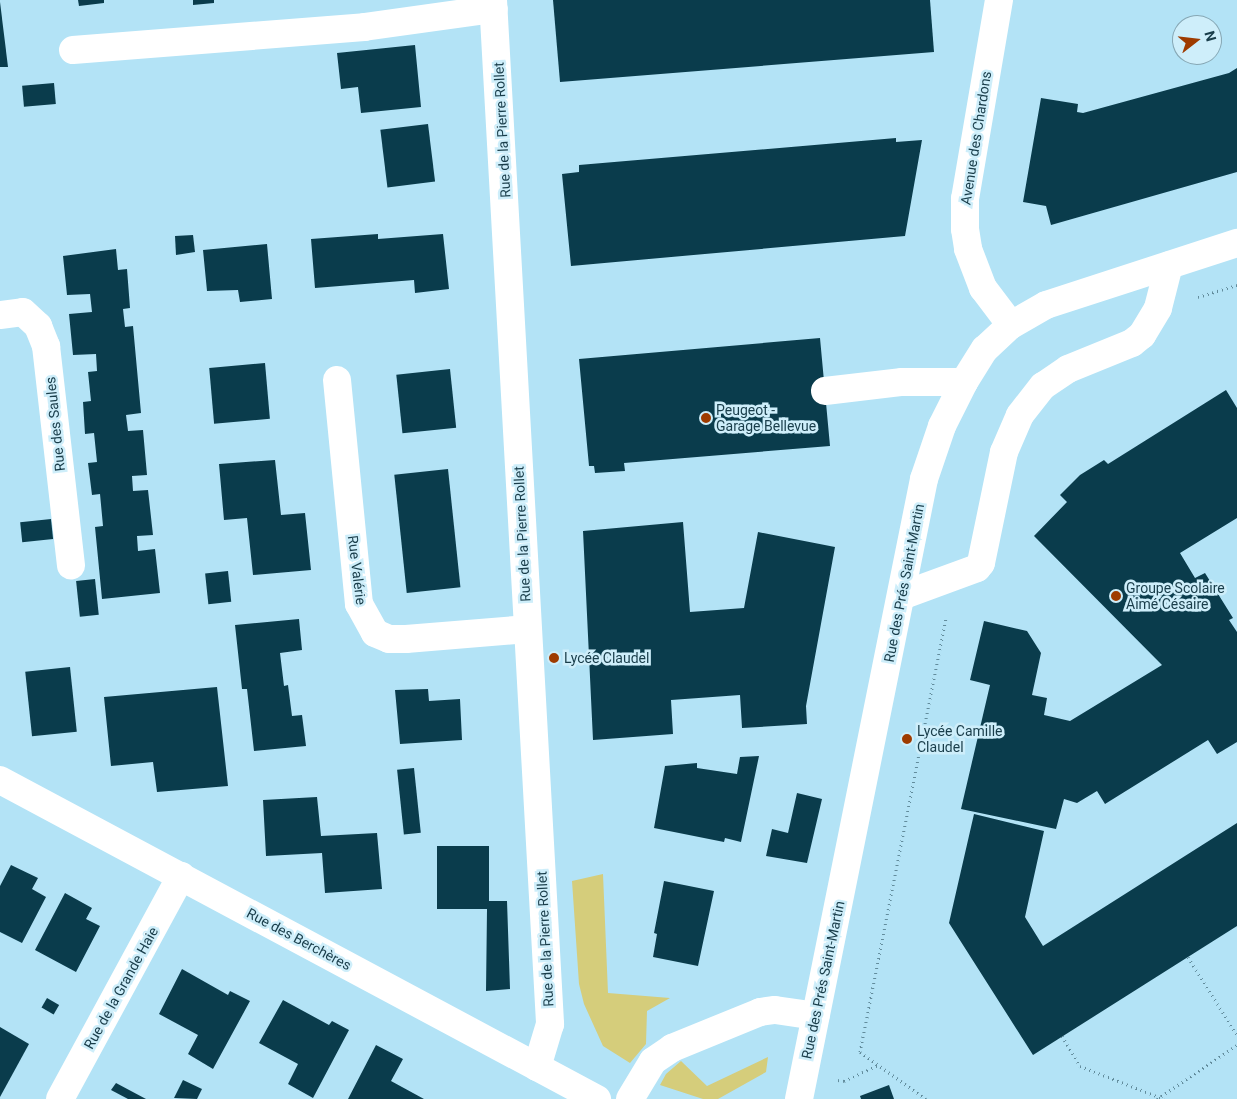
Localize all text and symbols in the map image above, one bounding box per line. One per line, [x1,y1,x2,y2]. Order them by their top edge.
north arrow [1172,15,1222,65]
text: N [1201,29,1220,43]
street label: Rue de la Pierre Rollet [490,62,514,198]
street label: Avenue des Chardons [957,70,995,206]
street label: Rue des Saules [42,376,68,472]
place label: Peugeot - Garage Bellevue [716,402,816,434]
marker: Peugeot - Garage Bellevue [700,412,712,424]
street label: Rue de la Pierre Rollet [510,466,534,602]
street label: Rue des Prés Saint-Martin [880,502,928,664]
street label: Rue Valérie [344,534,370,606]
place label: Groupe Scolaire Aimé Césaire [1126,580,1225,612]
marker: Groupe Scolaire Aimé Césaire [1110,590,1122,602]
place label: Lycée Claudel [564,650,649,666]
marker: Lycée Claudel [548,652,560,664]
place label: Lycée Camille Claudel [917,723,1002,756]
marker: Lycée Camille Claudel [901,733,913,745]
street label: Rue de la Pierre Rollet [533,871,557,1007]
street label: Rue des Prés Saint-Martin [798,900,848,1060]
street label: Rue des Berchères [244,904,354,974]
street label: Rue de la Grande Haie [80,924,162,1052]

